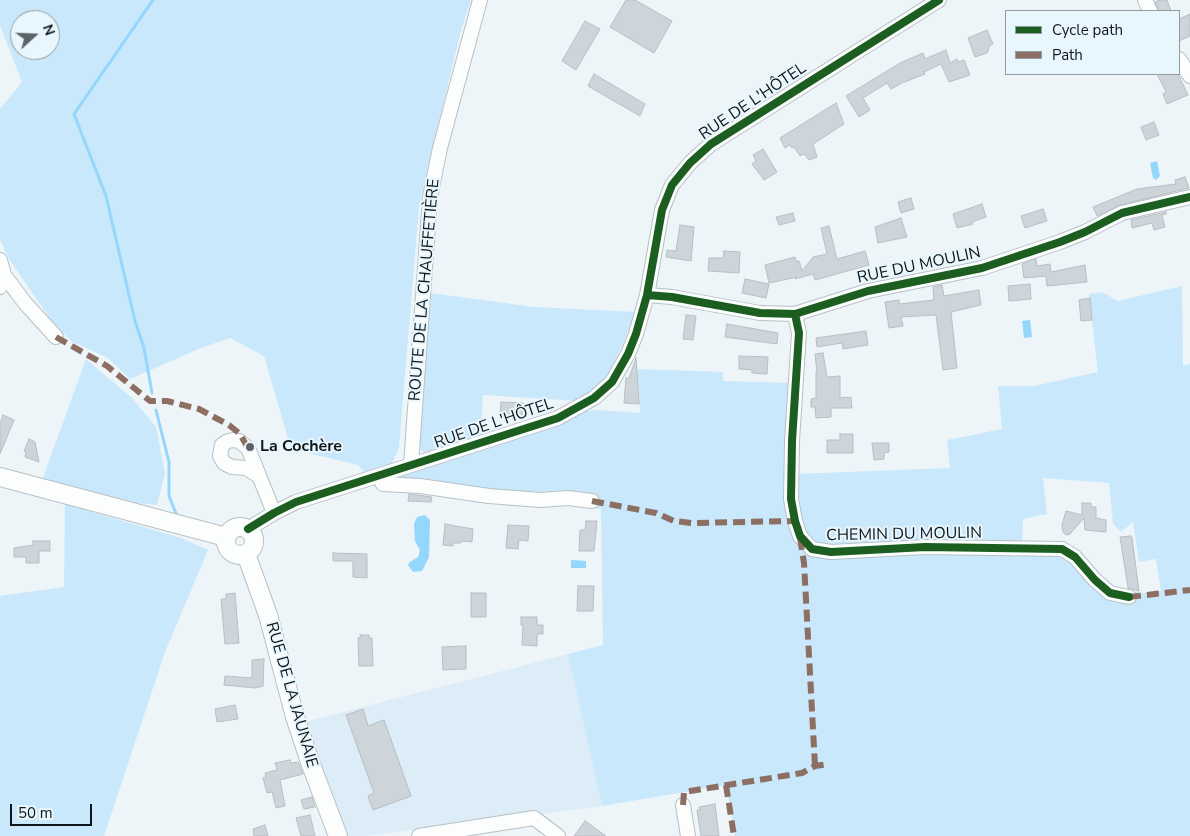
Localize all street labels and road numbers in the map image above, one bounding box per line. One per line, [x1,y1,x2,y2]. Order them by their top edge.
street label: RUE DE L'HÔTEL [696,59,810,145]
street label: ROUTE DE LA CHAUFFETIÈRE [406,178,444,402]
street label: RUE DU MOULIN [856,244,982,288]
street label: RUE DE L'HÔTEL [432,395,556,453]
street label: CHEMIN DU MOULIN [826,524,982,546]
street label: RUE DE LA JAUNAIE [261,620,321,770]

